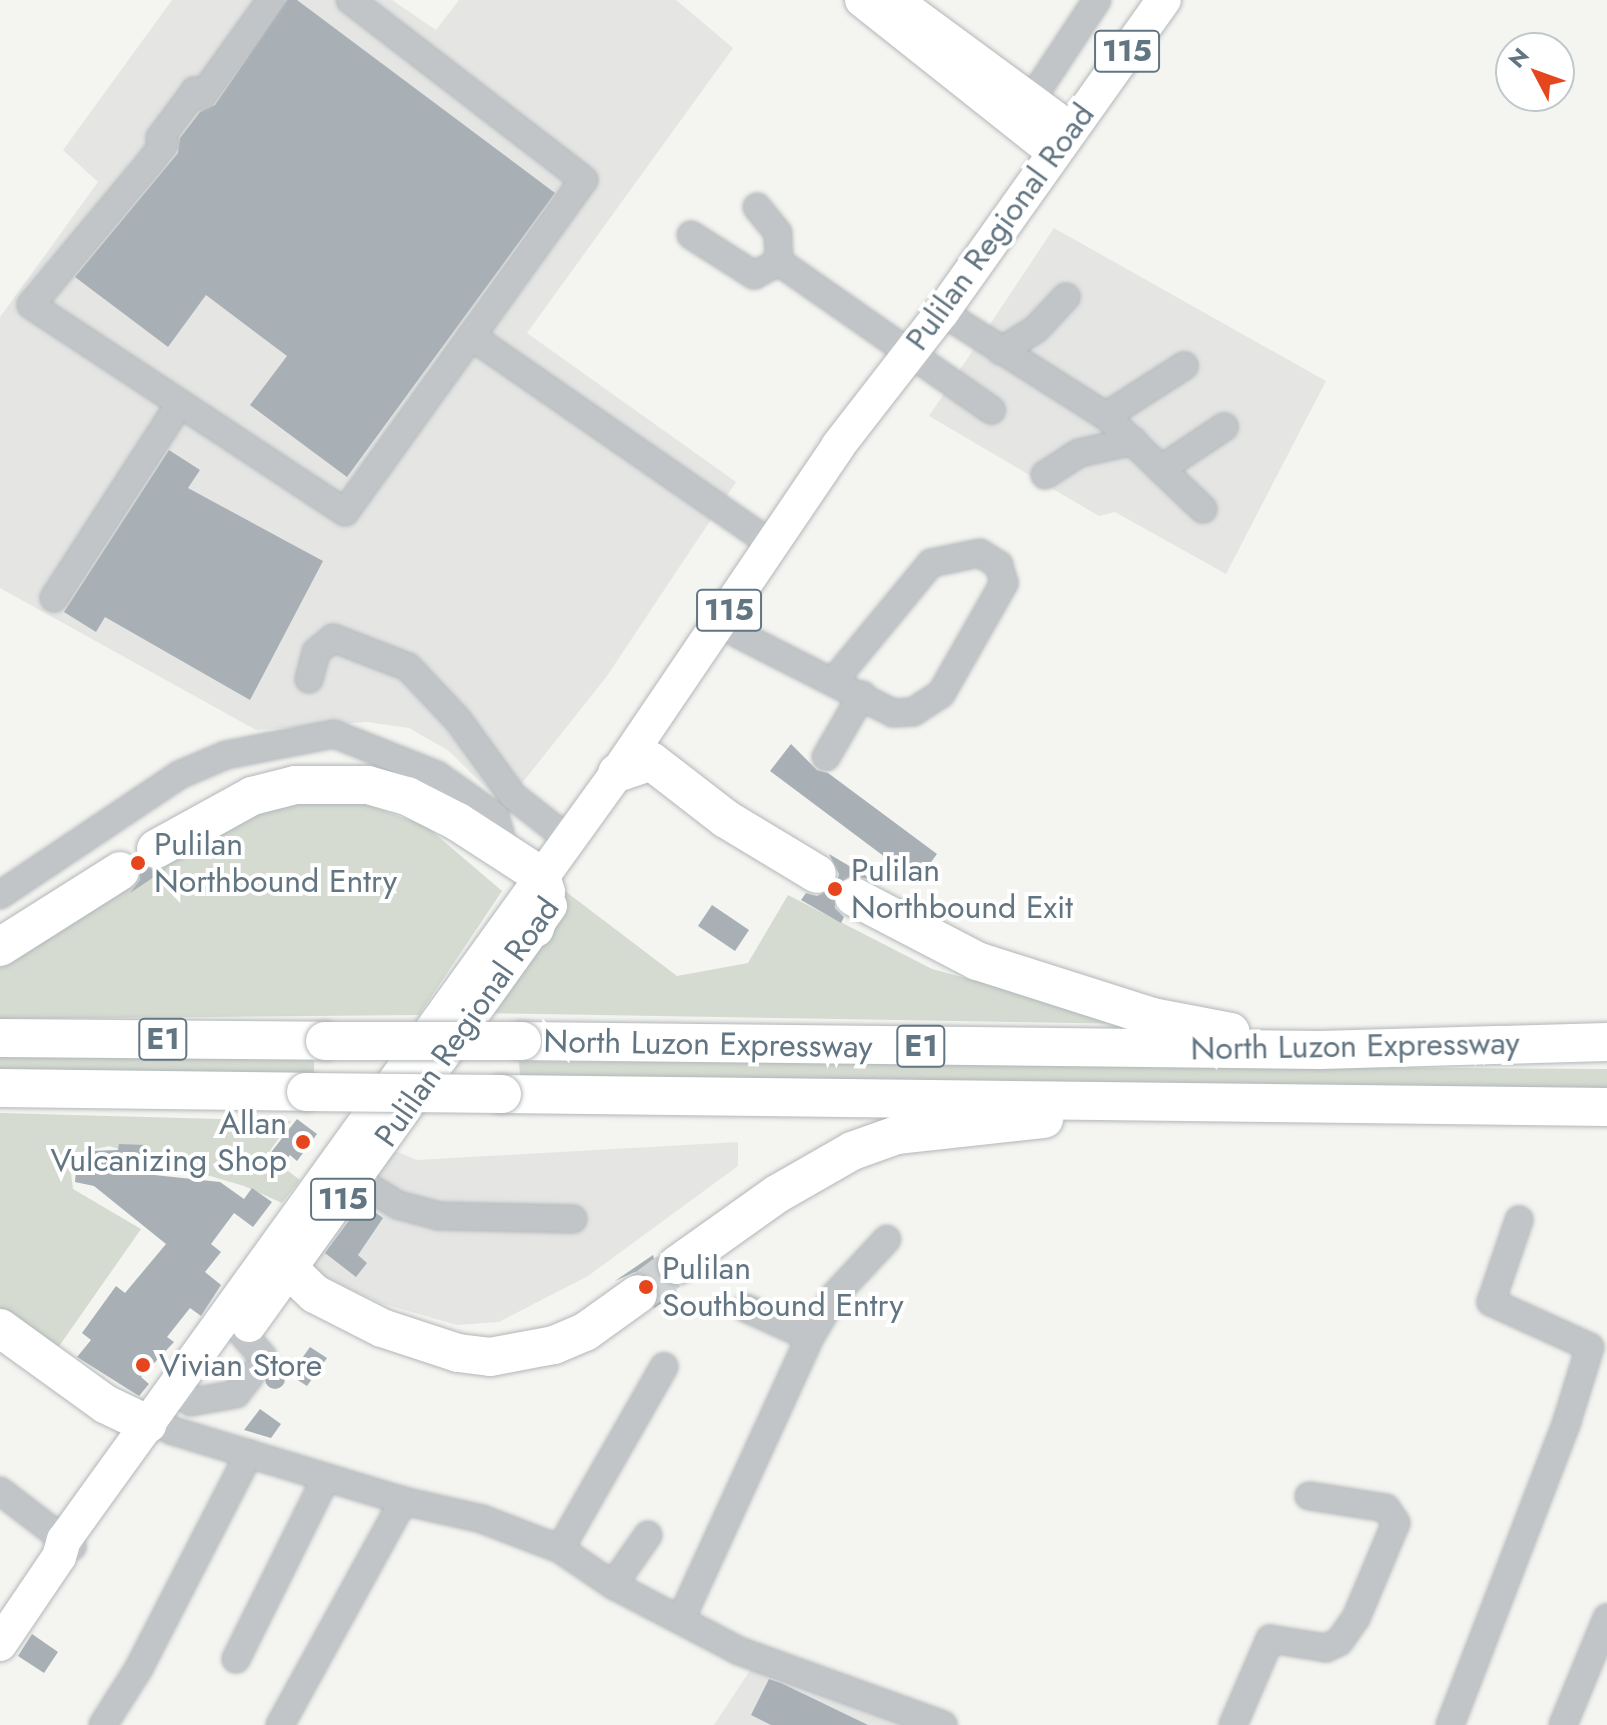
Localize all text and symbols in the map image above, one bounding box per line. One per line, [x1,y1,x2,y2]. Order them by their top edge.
road number: 115 [1093,25,1161,77]
north arrow [1495,32,1575,112]
text: N [1501,40,1536,75]
street label: Pulilan Regional Road [898,96,1102,358]
road number: 115 [695,584,763,636]
place label: Pulilan Northbound Entry [154,826,397,901]
place label: Pulilan Northbound Exit [851,852,1073,927]
marker: Pulilan Northbound Entry [129,854,147,872]
marker: Pulilan Northbound Exit [826,880,844,898]
street label: Pulilan Regional Road [367,890,567,1154]
road number: E1 [137,1013,189,1065]
road number: E1 [895,1020,947,1072]
street label: North Luzon Expressway [543,1022,873,1066]
street label: North Luzon Expressway [1190,1024,1520,1068]
place label: Allan Vulcanizing Shop [50,1105,287,1180]
marker: Allan Vulcanizing Shop [294,1133,312,1151]
road number: 115 [309,1173,377,1225]
place label: Pulilan Southbound Entry [662,1250,904,1325]
marker: Pulilan Southbound Entry [637,1278,655,1296]
place label: Vivian Store [159,1346,322,1384]
marker: Vivian Store [134,1356,152,1374]

